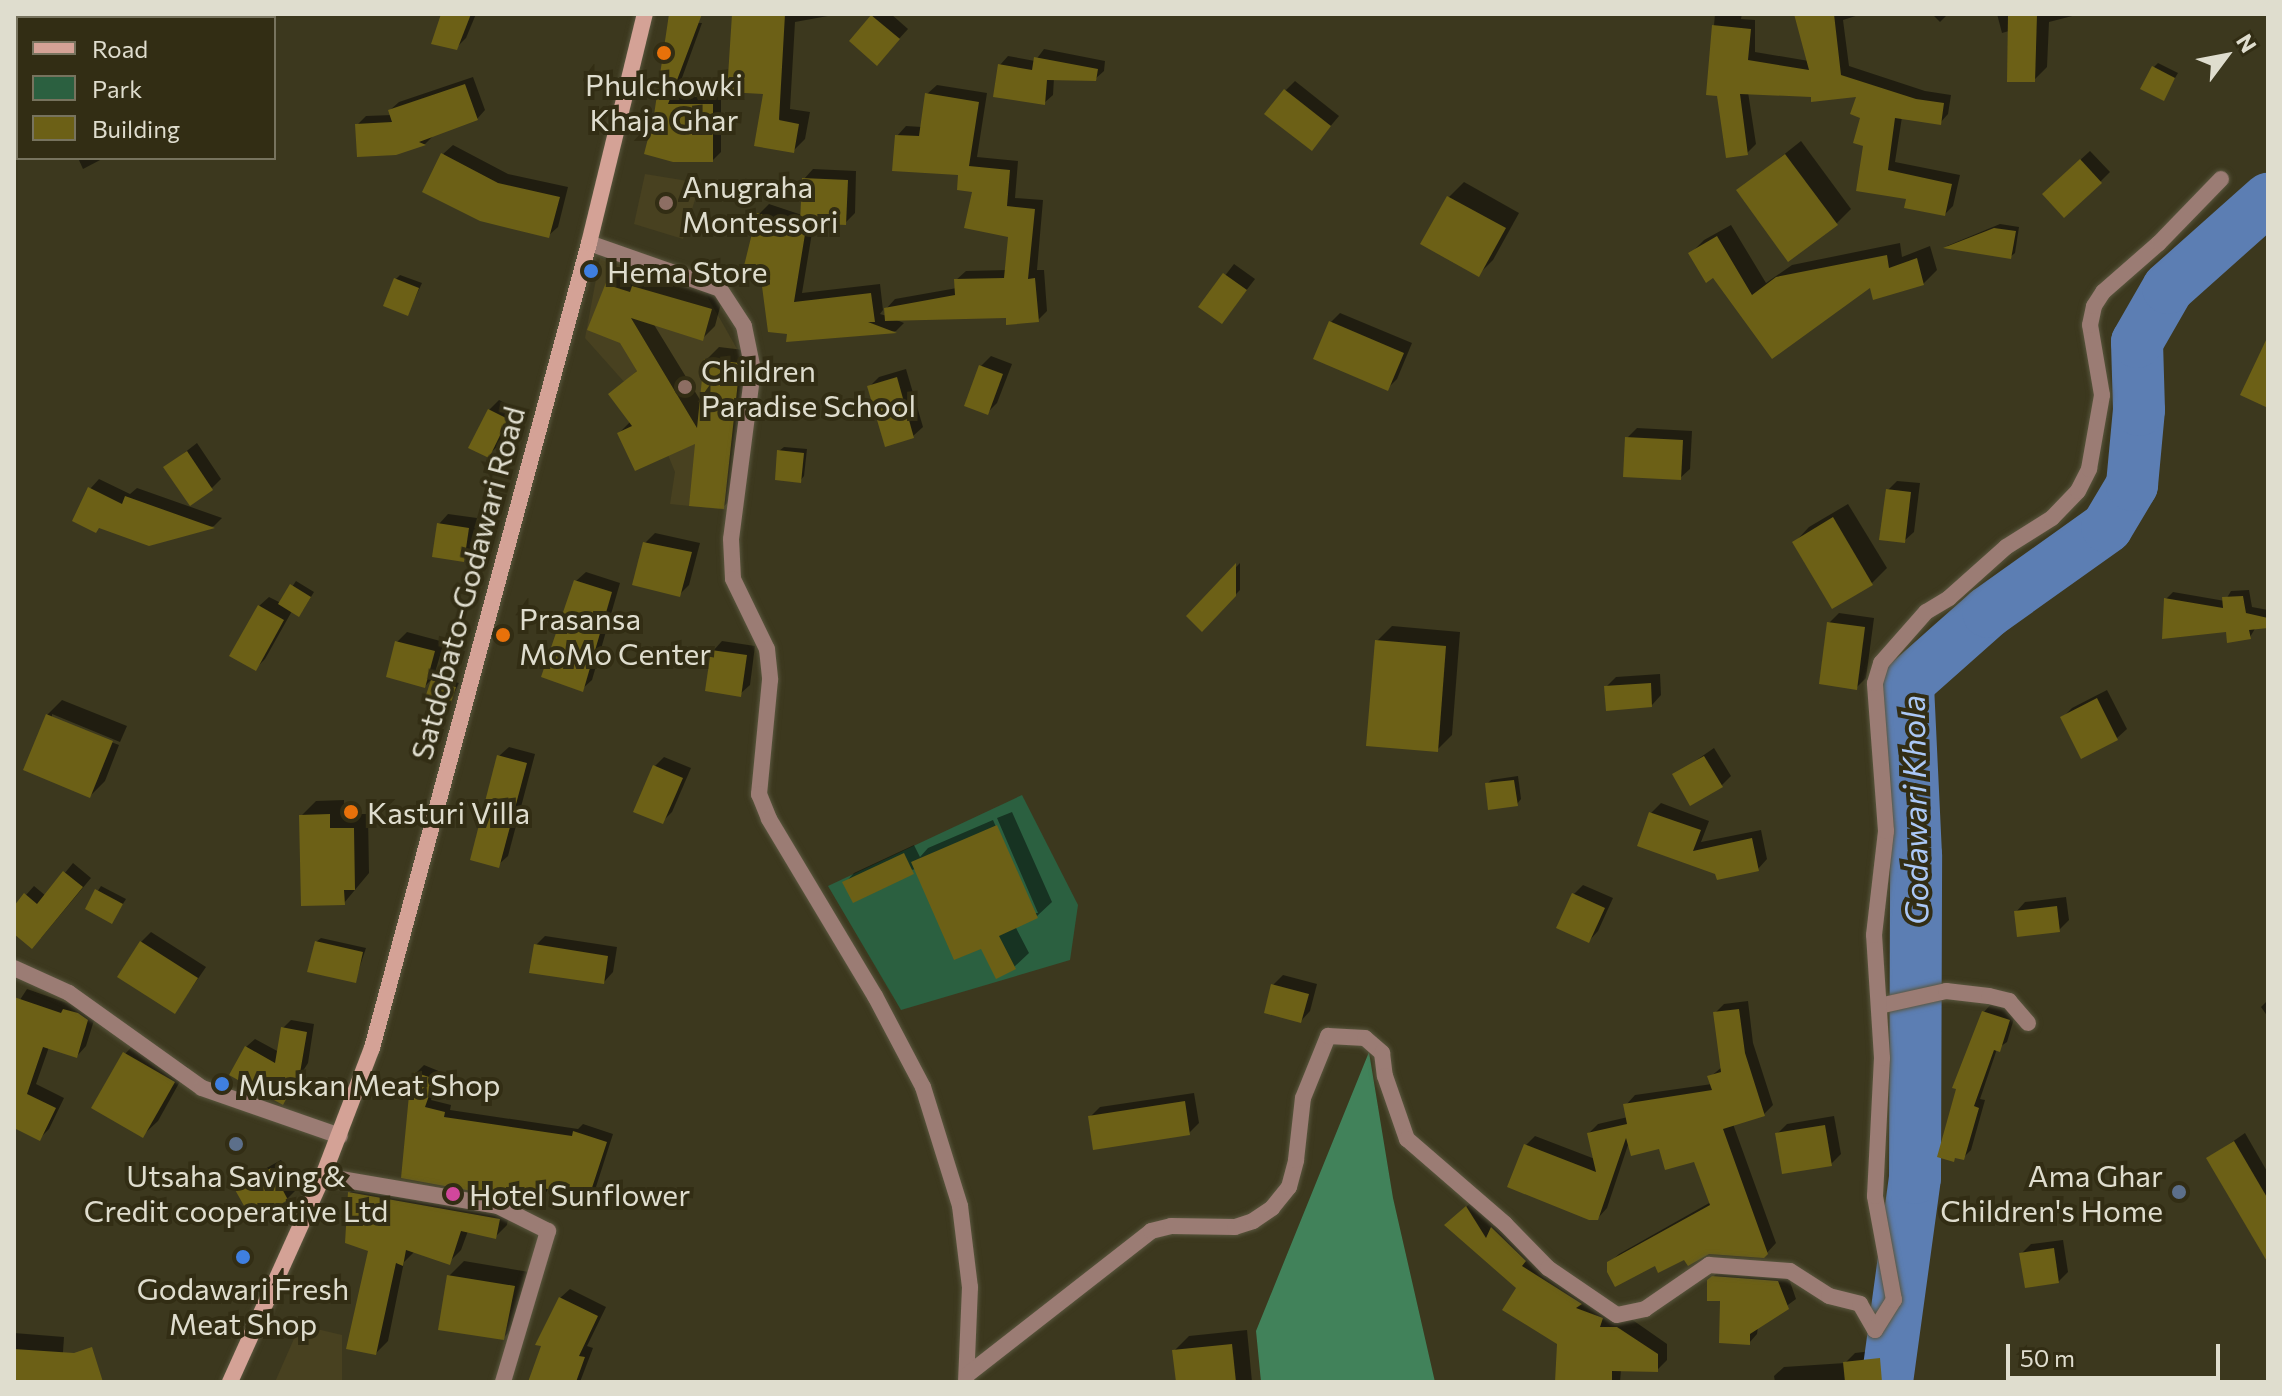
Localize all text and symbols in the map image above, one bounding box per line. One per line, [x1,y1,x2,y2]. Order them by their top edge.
legend [16,16,276,160]
north arrow [2186,16,2266,96]
text: N [2231,29,2263,57]
text: Road [92,34,148,63]
marker: Phulchowki Khaja Ghar [655,44,673,62]
place label: Phulchowki Khaja Ghar [585,66,743,136]
text: Park [92,74,142,103]
text: Building [92,114,180,143]
place label: Anugraha Montessori [682,168,839,238]
marker: Anugraha Montessori [657,194,675,212]
place label: Hema Store [607,253,768,289]
marker: Hema Store [582,262,600,280]
place label: Children Paradise School [701,352,916,422]
marker: Children Paradise School [676,378,694,396]
street label: Satdobato-Godawari Road [402,402,532,764]
place label: Prasansa MoMo Center [519,600,711,670]
marker: Prasansa MoMo Center [494,626,512,644]
water label: Godawari Khola [1893,695,1935,925]
place label: Kasturi Villa [367,794,530,830]
marker: Kasturi Villa [342,803,360,821]
place label: Muskan Meat Shop [238,1066,501,1102]
marker: Muskan Meat Shop [213,1075,231,1093]
marker: Utsaha Saving & Credit cooperative Ltd [227,1135,245,1153]
place label: Utsaha Saving & Credit cooperative Ltd [84,1157,388,1228]
place label: Ama Ghar Children's Home [1940,1157,2163,1228]
place label: Hotel Sunflower [469,1176,690,1212]
marker: Ama Ghar Children's Home [2170,1183,2188,1201]
marker: Hotel Sunflower [444,1185,462,1203]
marker: Godawari Fresh Meat Shop [234,1248,252,1266]
place label: Godawari Fresh Meat Shop [137,1270,349,1340]
scale bar [2010,1328,2224,1378]
text: 50 m [2020,1343,2075,1372]

